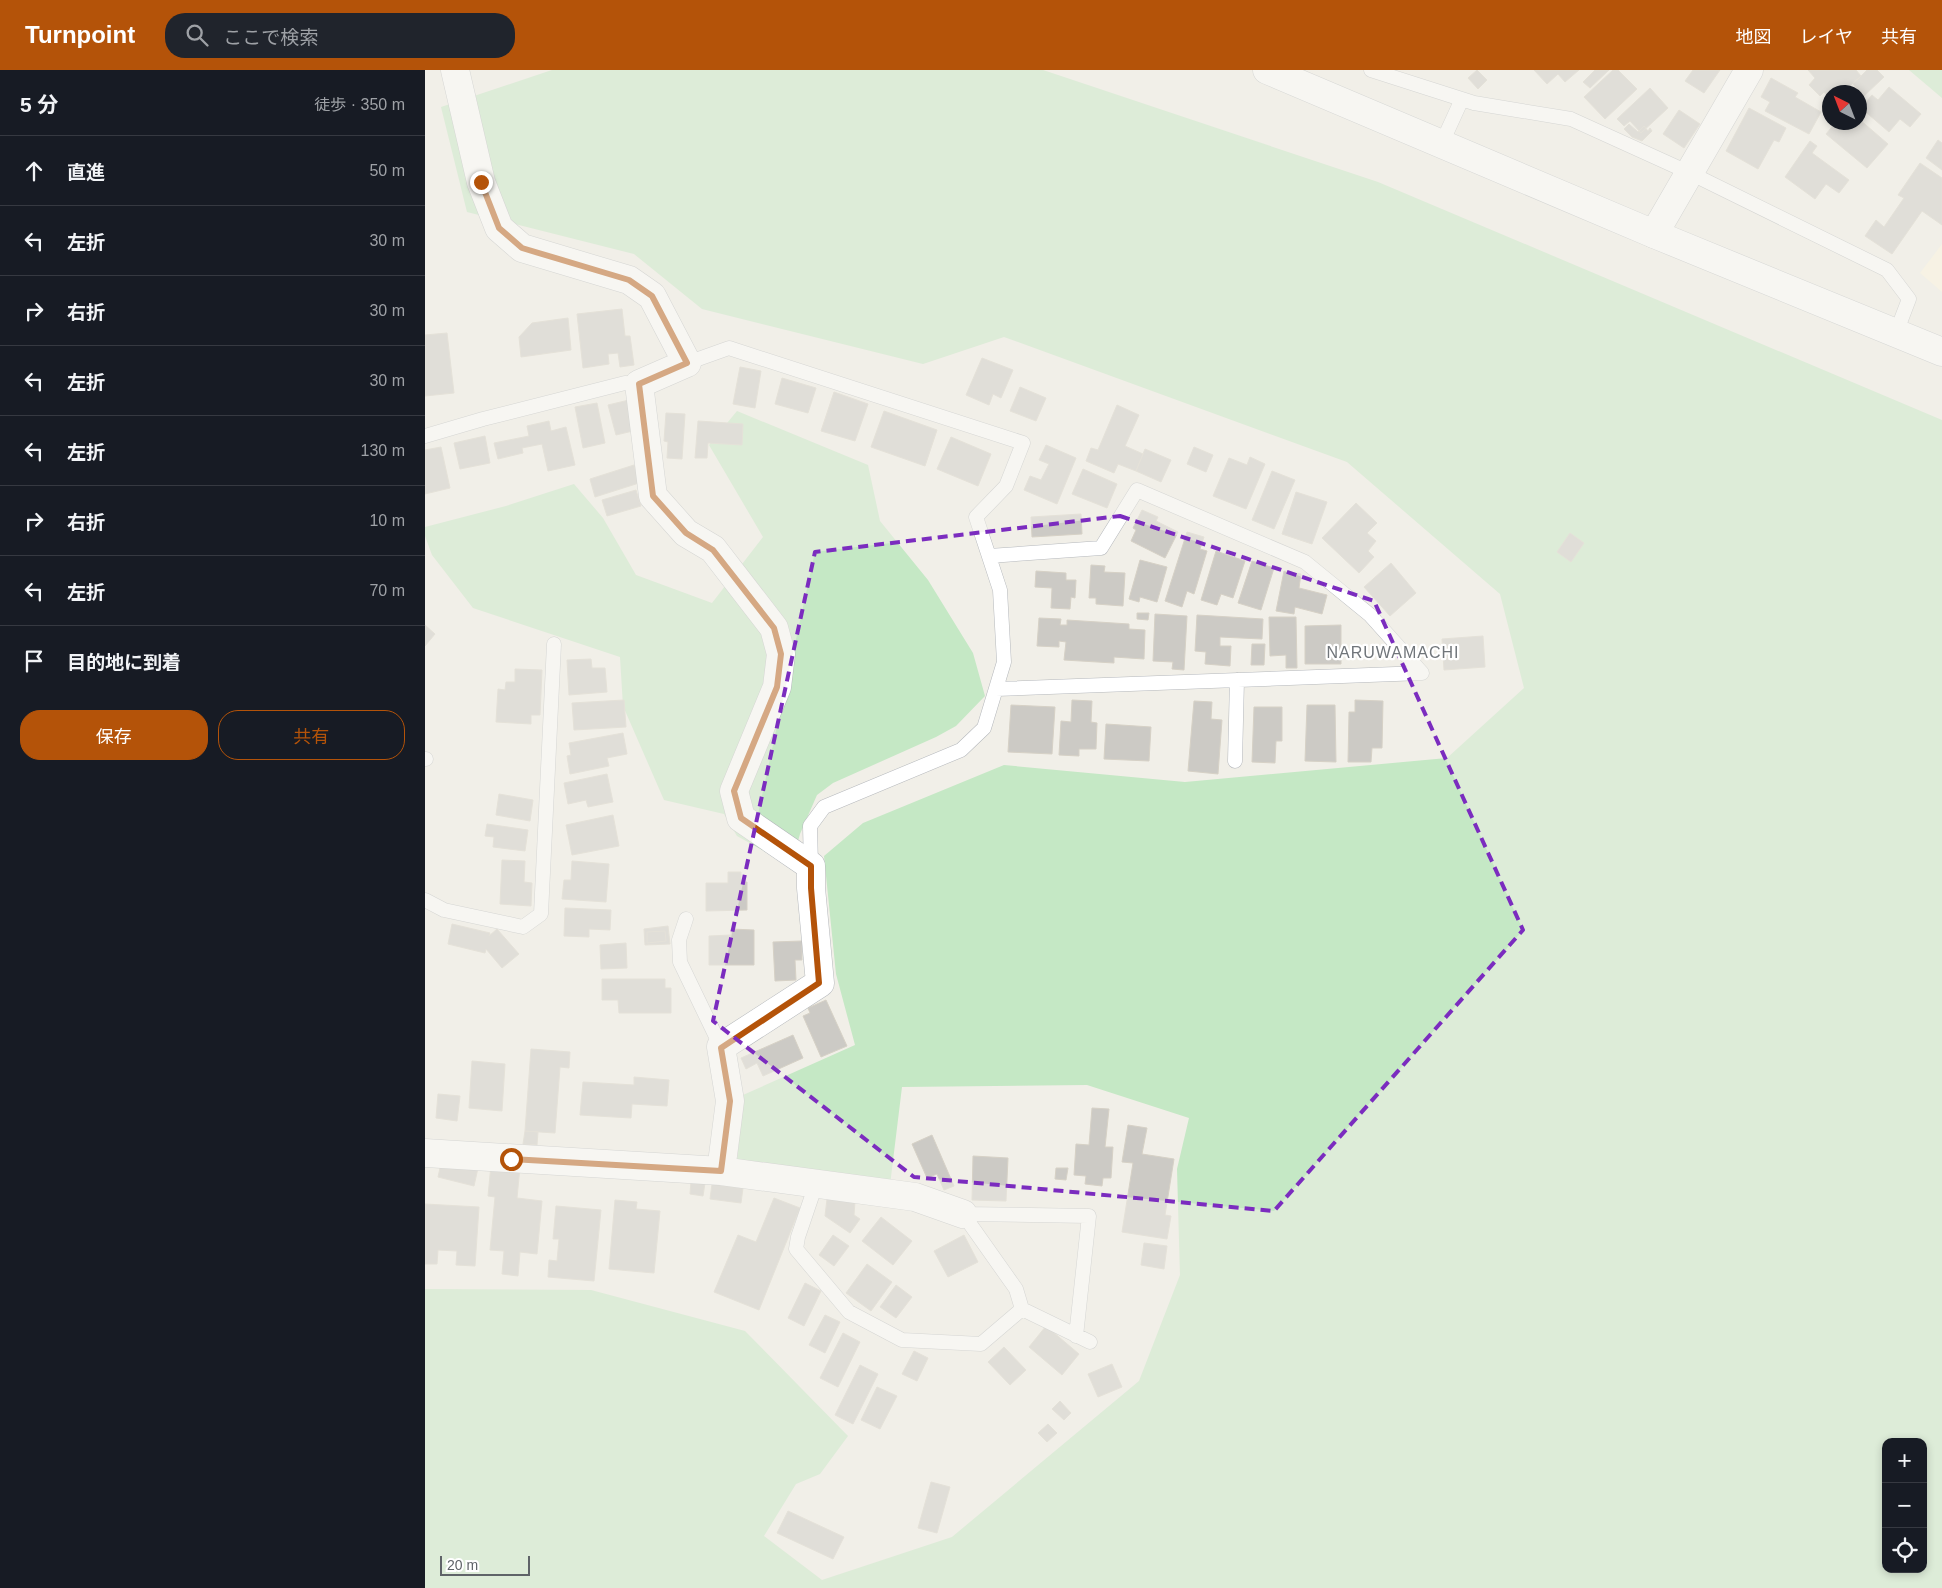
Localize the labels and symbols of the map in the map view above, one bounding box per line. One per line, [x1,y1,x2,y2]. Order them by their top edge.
north arrow [1822,85,1867,130]
route end [470,171,493,194]
district label: NARUWAMACHI [1326,644,1460,661]
route start [500,1148,523,1171]
scale bar [440,1553,530,1576]

